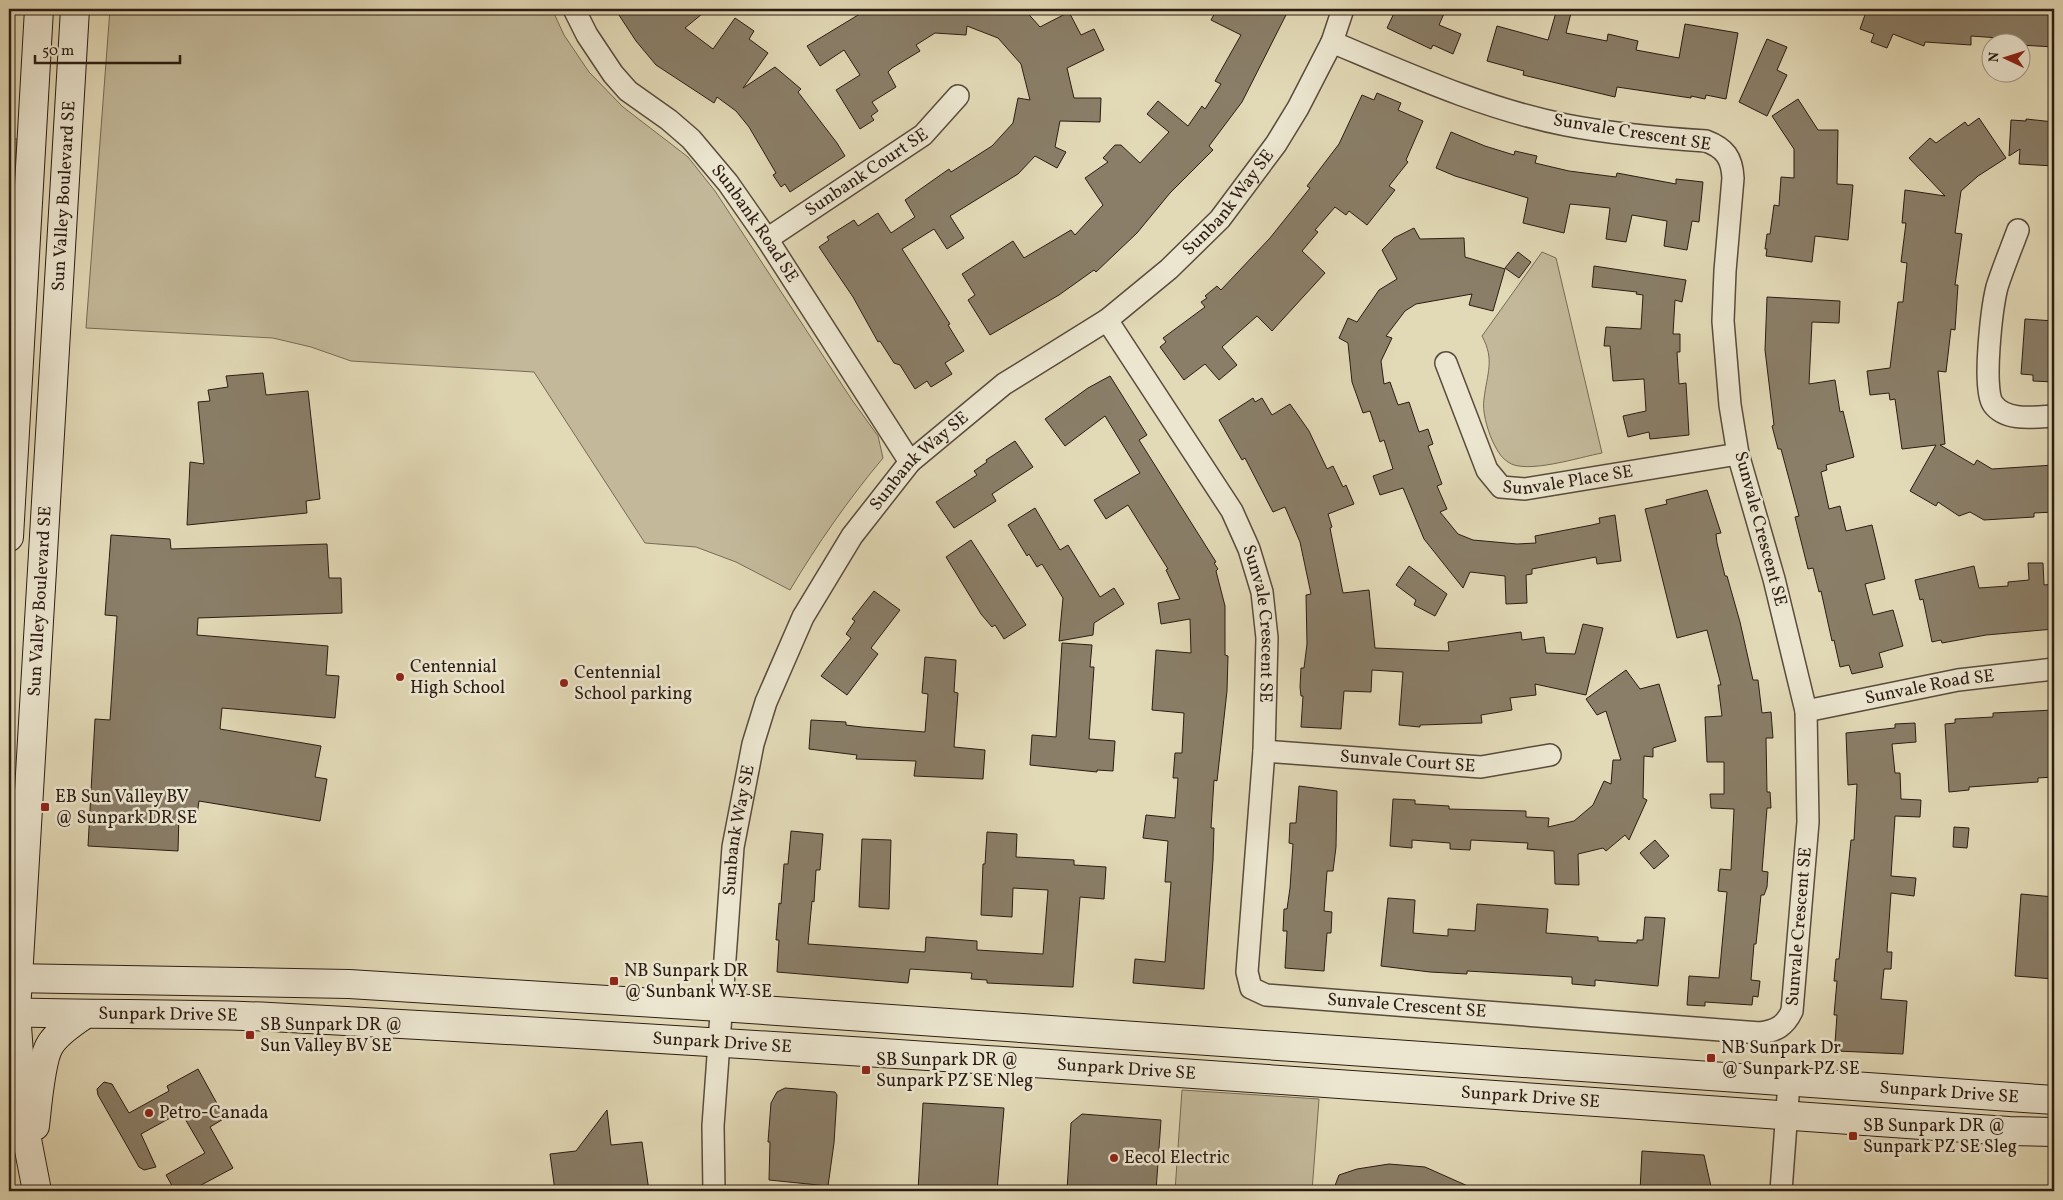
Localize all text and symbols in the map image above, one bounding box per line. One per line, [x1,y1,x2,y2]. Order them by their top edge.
scale bar [35,32,180,64]
north arrow [1980,32,2030,82]
text: 50 m [42,41,74,62]
text: N [1985,51,2004,63]
street label: Sun Valley Boulevard SE [46,100,82,292]
street label: Sunvale Crescent SE [1551,108,1713,158]
street label: Sunbank Court SE [800,122,934,223]
street label: Sunbank Way SE [1177,144,1280,262]
street label: Sunbank Road SE [705,159,805,288]
street label: Sunbank Way SE [864,406,974,516]
street label: Sunvale Crescent SE [1727,449,1793,610]
street label: Sunvale Place SE [1501,459,1635,502]
street label: Sun Valley Boulevard SE [22,505,58,697]
street label: Sunvale Crescent SE [1236,542,1280,703]
place label: Centennial High School [410,655,505,701]
place label: Centennial School parking [574,661,692,707]
street label: Sunvale Road SE [1863,663,1996,711]
marker: Centennial High School [394,671,406,683]
marker: Centennial School parking [558,677,570,689]
street label: Sunvale Court SE [1339,744,1476,779]
street label: Sunbank Way SE [717,763,761,897]
place label: EB Sun Valley BV @ Sunpark DR SE [55,785,198,831]
marker: EB Sun Valley BV @ Sunpark DR SE [39,801,51,813]
street label: Sunvale Crescent SE [1780,846,1818,1007]
place label: NB Sunpark DR @ Sunbank WY SE [624,959,772,1005]
marker: NB Sunpark DR @ Sunbank WY SE [608,975,620,987]
street label: Sunvale Crescent SE [1326,987,1488,1024]
street label: Sunpark Drive SE [98,1001,238,1028]
place label: SB Sunpark DR @ Sun Valley BV SE [260,1013,403,1059]
street label: Sunpark Drive SE [652,1026,793,1060]
marker: SB Sunpark DR @ Sun Valley BV SE [244,1029,256,1041]
place label: NB Sunpark Dr @ Sunpark PZ SE [1721,1036,1860,1082]
place label: SB Sunpark DR @ Sunpark PZ SE Nleg [876,1048,1033,1094]
street label: Sunpark Drive SE [1056,1052,1197,1087]
marker: NB Sunpark Dr @ Sunpark PZ SE [1705,1052,1717,1064]
marker: SB Sunpark DR @ Sunpark PZ SE Nleg [860,1064,872,1076]
street label: Sunpark Drive SE [1879,1075,2020,1110]
street label: Sunpark Drive SE [1460,1080,1601,1115]
place label: Petro-Canada [159,1101,269,1126]
marker: Petro-Canada [143,1107,155,1119]
place label: SB Sunpark DR @ Sunpark PZ SE Sleg [1863,1114,2017,1160]
marker: SB Sunpark DR @ Sunpark PZ SE Sleg [1847,1130,1859,1142]
place label: Eecol Electric [1124,1146,1230,1171]
marker: Eecol Electric [1108,1152,1120,1164]

